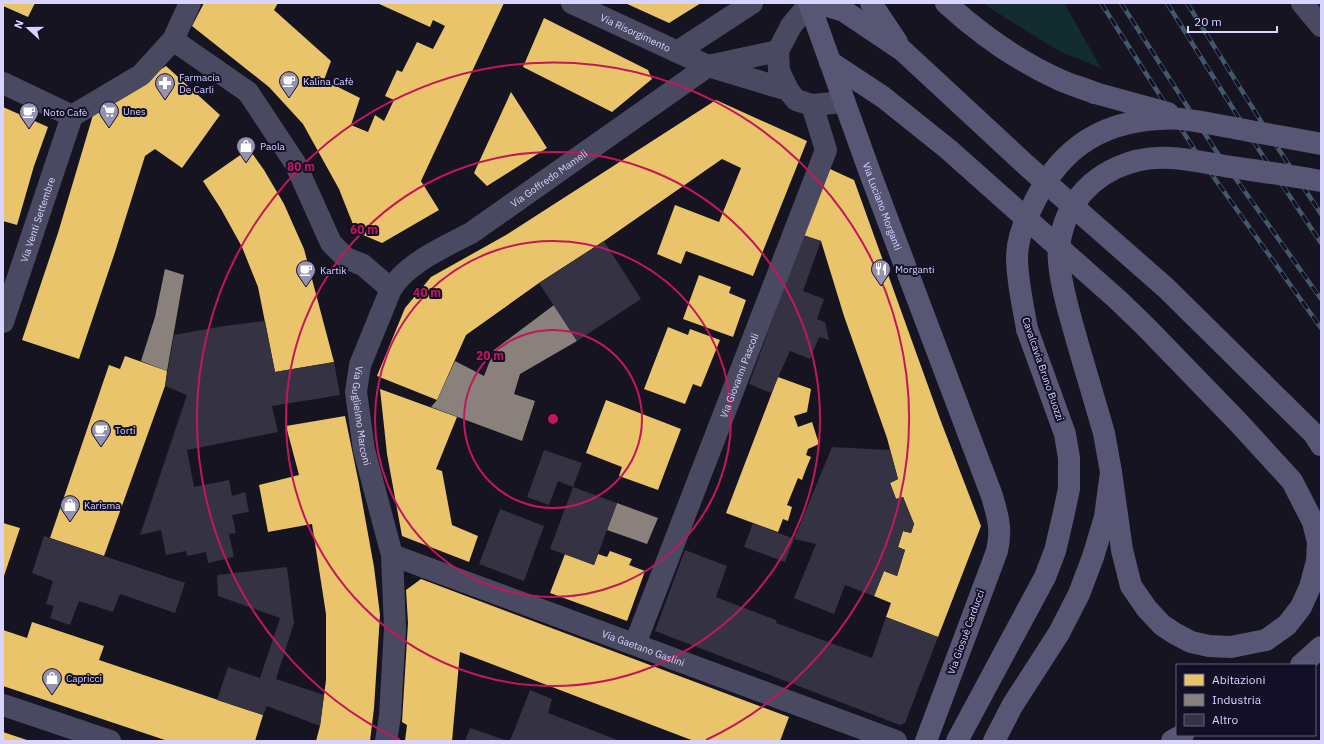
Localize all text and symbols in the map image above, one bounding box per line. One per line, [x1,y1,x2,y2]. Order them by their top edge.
north arrow [8,8,48,48]
scale bar [1188,8,1277,34]
street label: Via Risorgimento [598,11,673,54]
text: 20 m [1194,14,1222,29]
text: N [11,18,27,31]
cafe icon: Kalina Cafè [278,70,300,98]
place label: Farmacia De Carli [179,71,221,96]
pharmacy icon: Farmacia De Carli [154,72,176,100]
place label: Kalina Cafè [303,75,354,88]
supermarket icon: Unes [98,100,120,128]
cafe icon: Noto Cafè [18,101,40,129]
place label: Unes [123,105,146,118]
place label: Noto Cafè [43,106,88,119]
shop icon: Paola [235,135,257,163]
place label: Paola [260,140,286,153]
street label: Via Goffredo Mameli [508,147,590,210]
text: 80 m [287,159,315,174]
street label: Via Luciano Morganti [860,160,905,252]
street label: Via Venti Settembre [17,175,58,264]
text: 60 m [350,222,378,237]
restaurant icon: Morganti [870,258,892,286]
cafe icon: Kartik [295,259,317,287]
place label: Morganti [895,263,934,276]
place label: Kartik [320,264,347,277]
text: 40 m [413,285,441,300]
street label: Cavalcavia Bruno Buozzi [1019,315,1067,423]
street label: Via Giovanni Pascoli [717,331,761,420]
text: 20 m [476,348,504,363]
street label: Via Guglielmo Marconi [349,365,374,467]
centre of rings [546,412,560,426]
cafe icon: Torti [90,419,112,447]
place label: Torti [115,424,135,437]
shop icon: Karisma [59,494,81,522]
place label: Karisma [84,499,121,512]
street label: Via Giosuè Carducci [945,588,987,676]
street label: Via Gaetano Gaslini [600,627,687,669]
legend [1176,664,1316,736]
shop icon: Capricci [41,667,63,695]
place label: Capricci [66,672,102,685]
text: Abitazioni [1212,672,1265,687]
text: Industria [1212,692,1262,707]
text: Altro [1212,712,1238,727]

